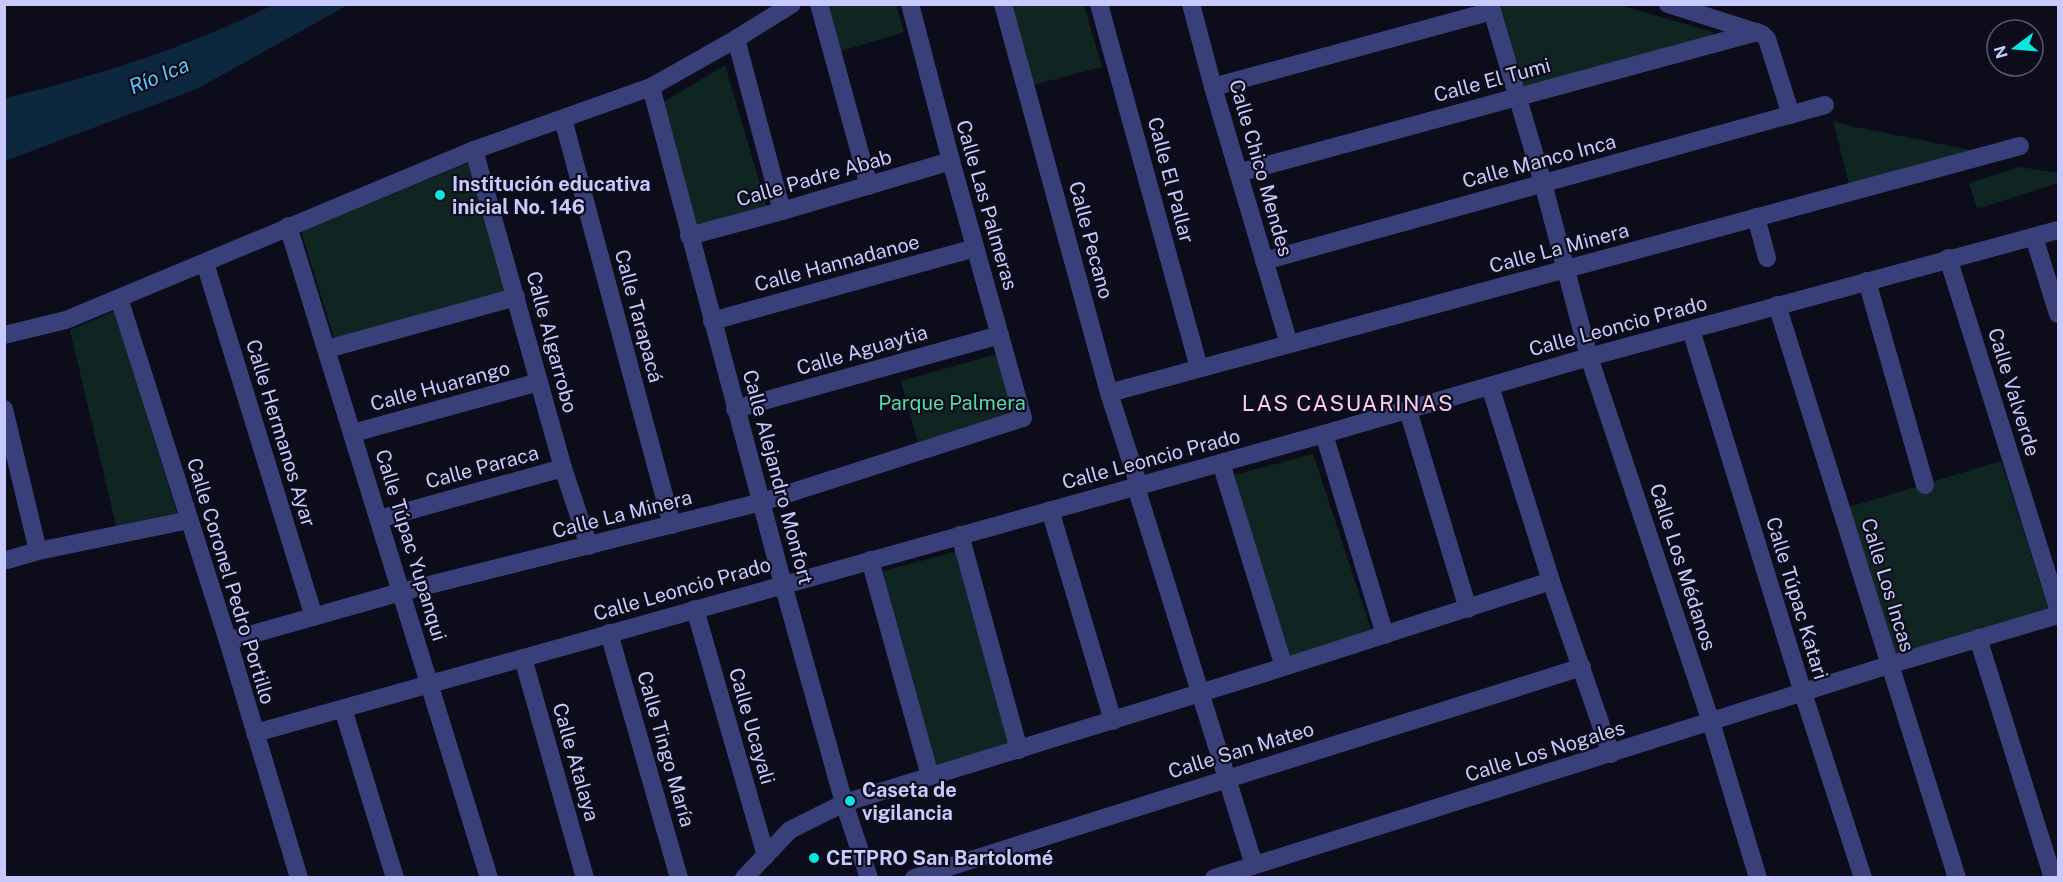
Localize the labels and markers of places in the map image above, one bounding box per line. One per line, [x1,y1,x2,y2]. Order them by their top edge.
place label: Institución educativa inicial No. 146 [452,172,651,219]
marker: Institución educativa inicial No. 146 [433,188,447,202]
place label: Caseta de vigilancia [862,778,957,825]
marker: Caseta de vigilancia [843,794,857,808]
place label: CETPRO San Bartolomé [826,846,1053,870]
marker: CETPRO San Bartolomé [807,851,821,865]

